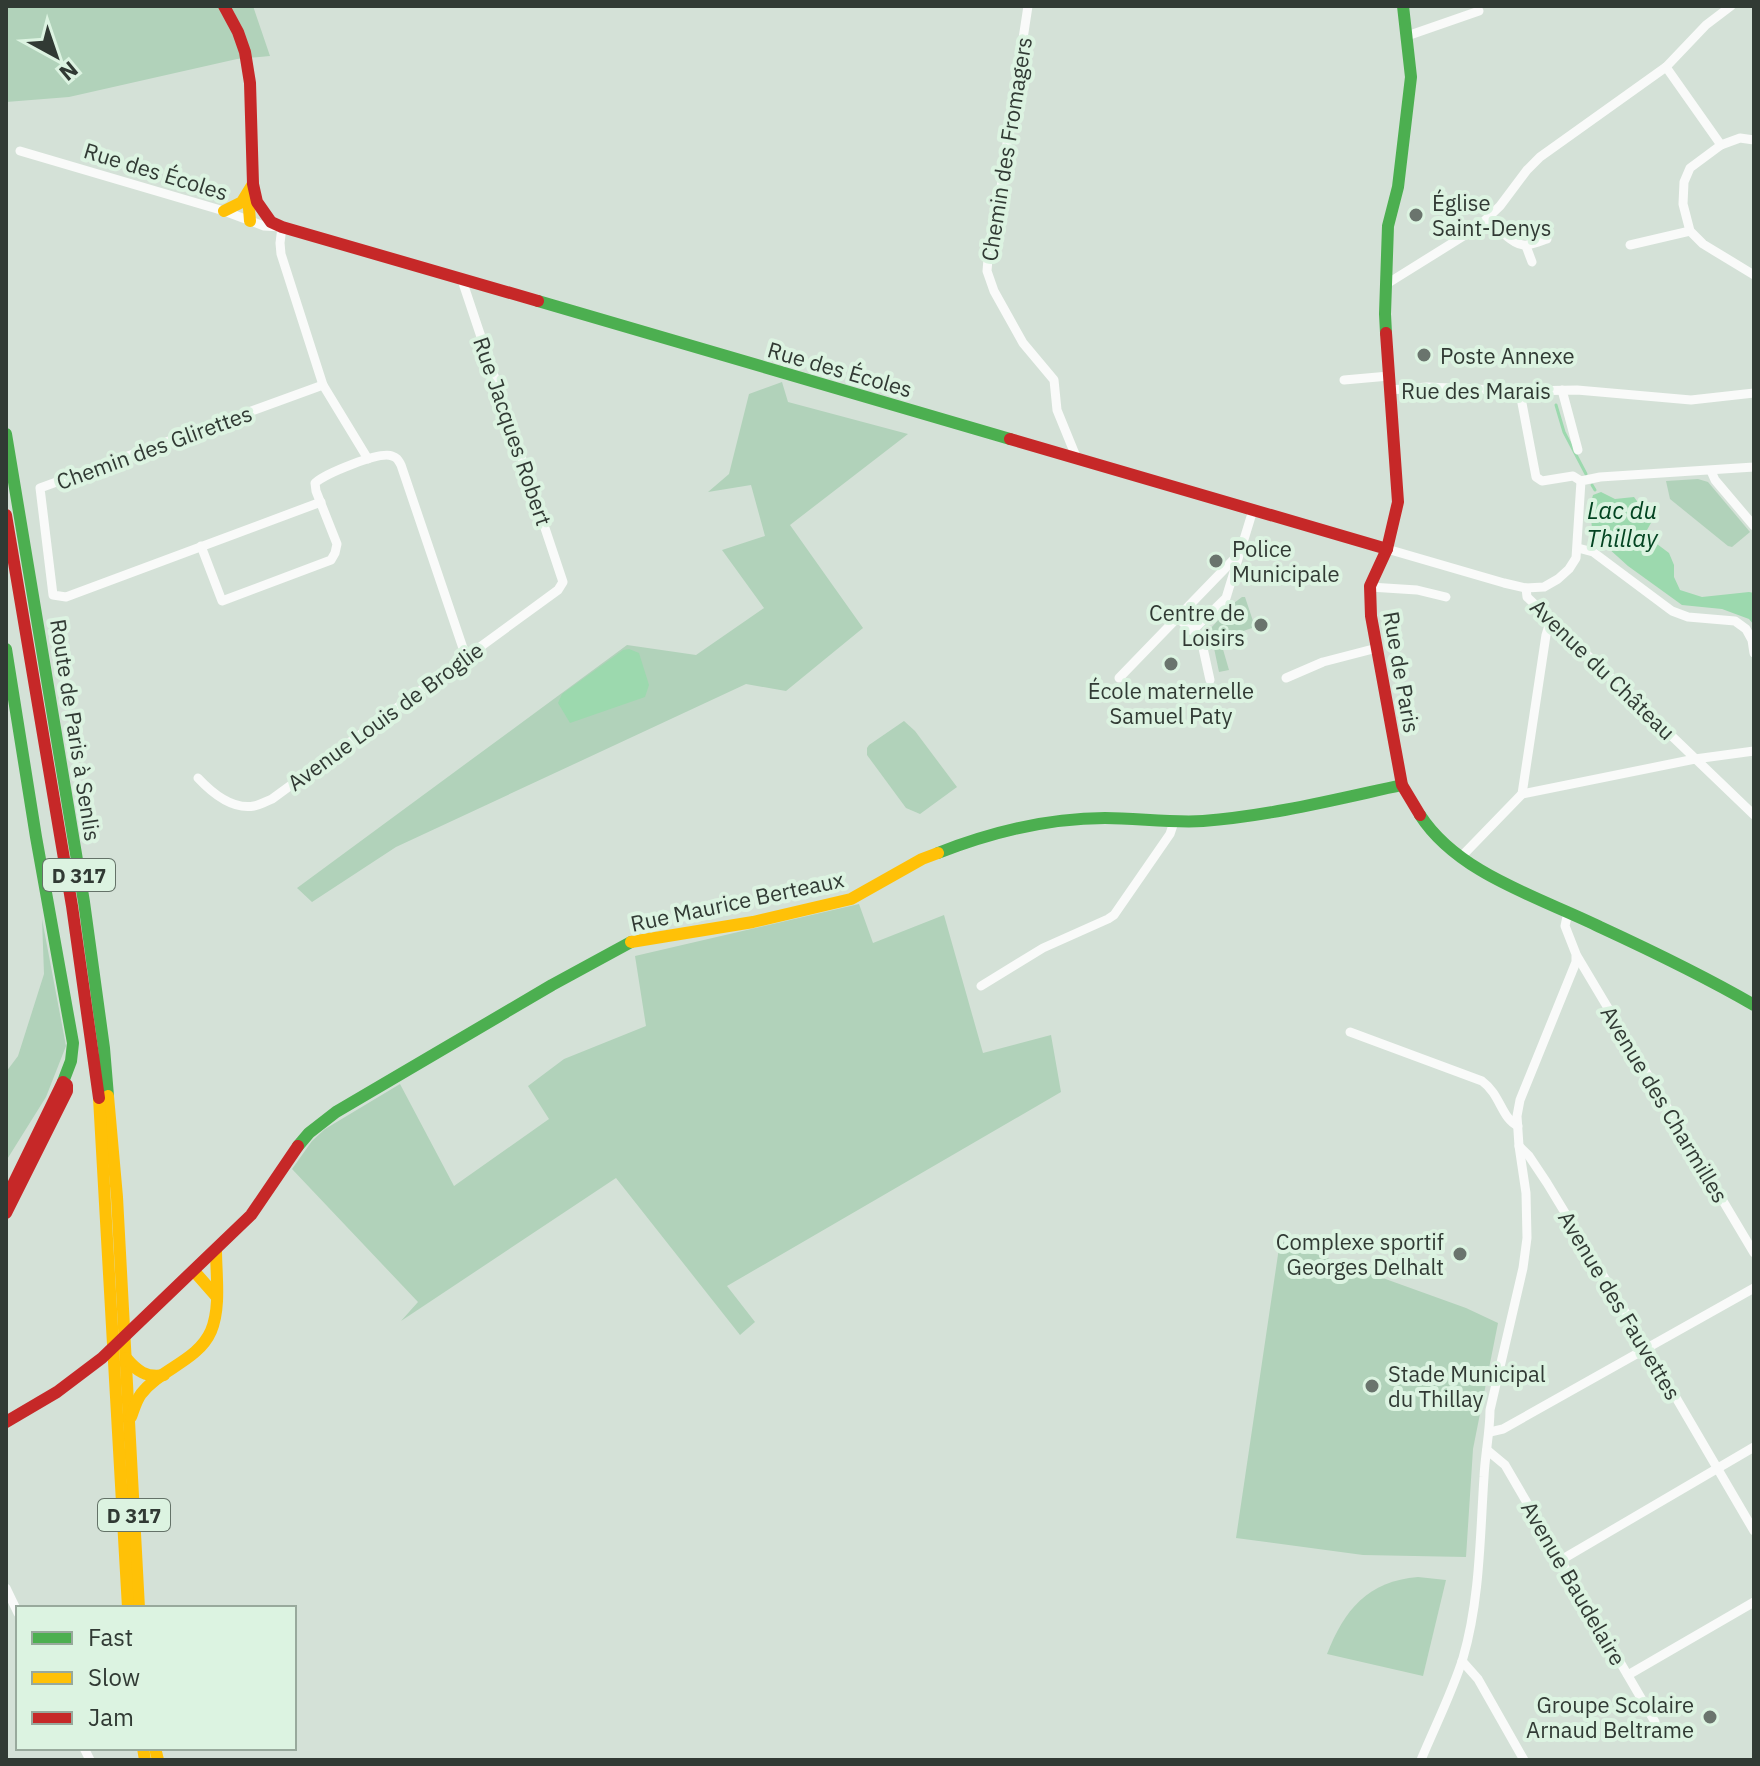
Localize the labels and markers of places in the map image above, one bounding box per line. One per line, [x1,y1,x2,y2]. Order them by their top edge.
place label: Église Saint-Denys [1432,188,1551,242]
marker: Église Saint-Denys [1407,206,1425,224]
place label: Poste Annexe [1440,341,1575,370]
marker: Poste Annexe [1415,346,1433,364]
place label: Police Municipale [1232,534,1340,588]
marker: Police Municipale [1207,552,1225,570]
place label: Centre de Loisirs [1149,598,1245,652]
marker: Centre de Loisirs [1252,616,1270,634]
marker: École maternelle Samuel Paty [1162,655,1180,673]
place label: École maternelle Samuel Paty [1088,676,1254,730]
place label: Complexe sportif Georges Delhalt [1276,1227,1444,1281]
marker: Complexe sportif Georges Delhalt [1451,1245,1469,1263]
place label: Stade Municipal du Thillay [1388,1359,1546,1413]
marker: Stade Municipal du Thillay [1363,1377,1381,1395]
place label: Groupe Scolaire Arnaud Beltrame [1526,1690,1694,1744]
marker: Groupe Scolaire Arnaud Beltrame [1701,1708,1719,1726]

